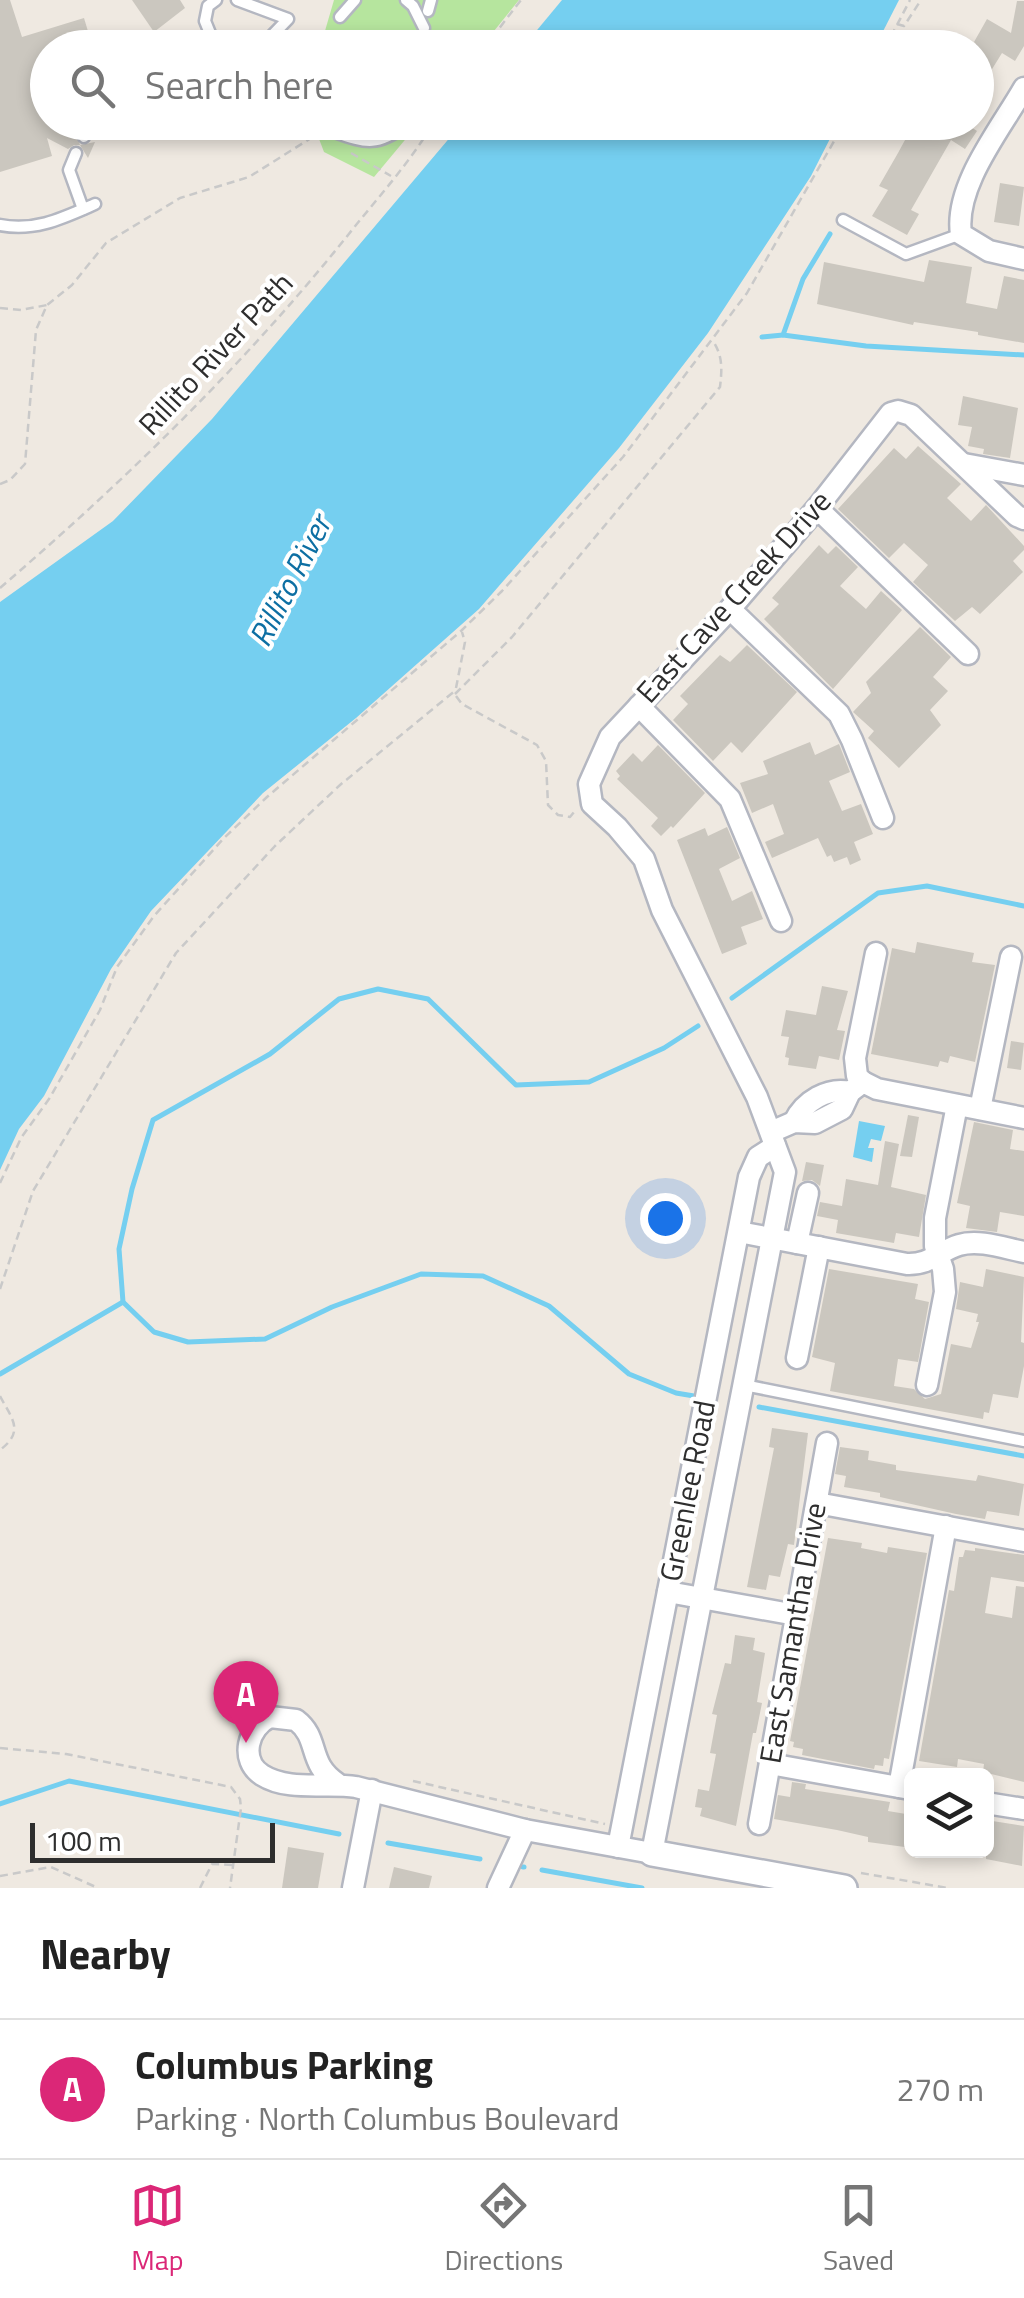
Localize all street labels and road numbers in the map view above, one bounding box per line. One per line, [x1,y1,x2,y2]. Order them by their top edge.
street label: Rillito River Path [127,261,303,445]
street label: East Cave Creek Drive [625,480,842,713]
street label: Greenlee Road [647,1396,727,1585]
street label: East Samantha Drive [746,1499,838,1767]

